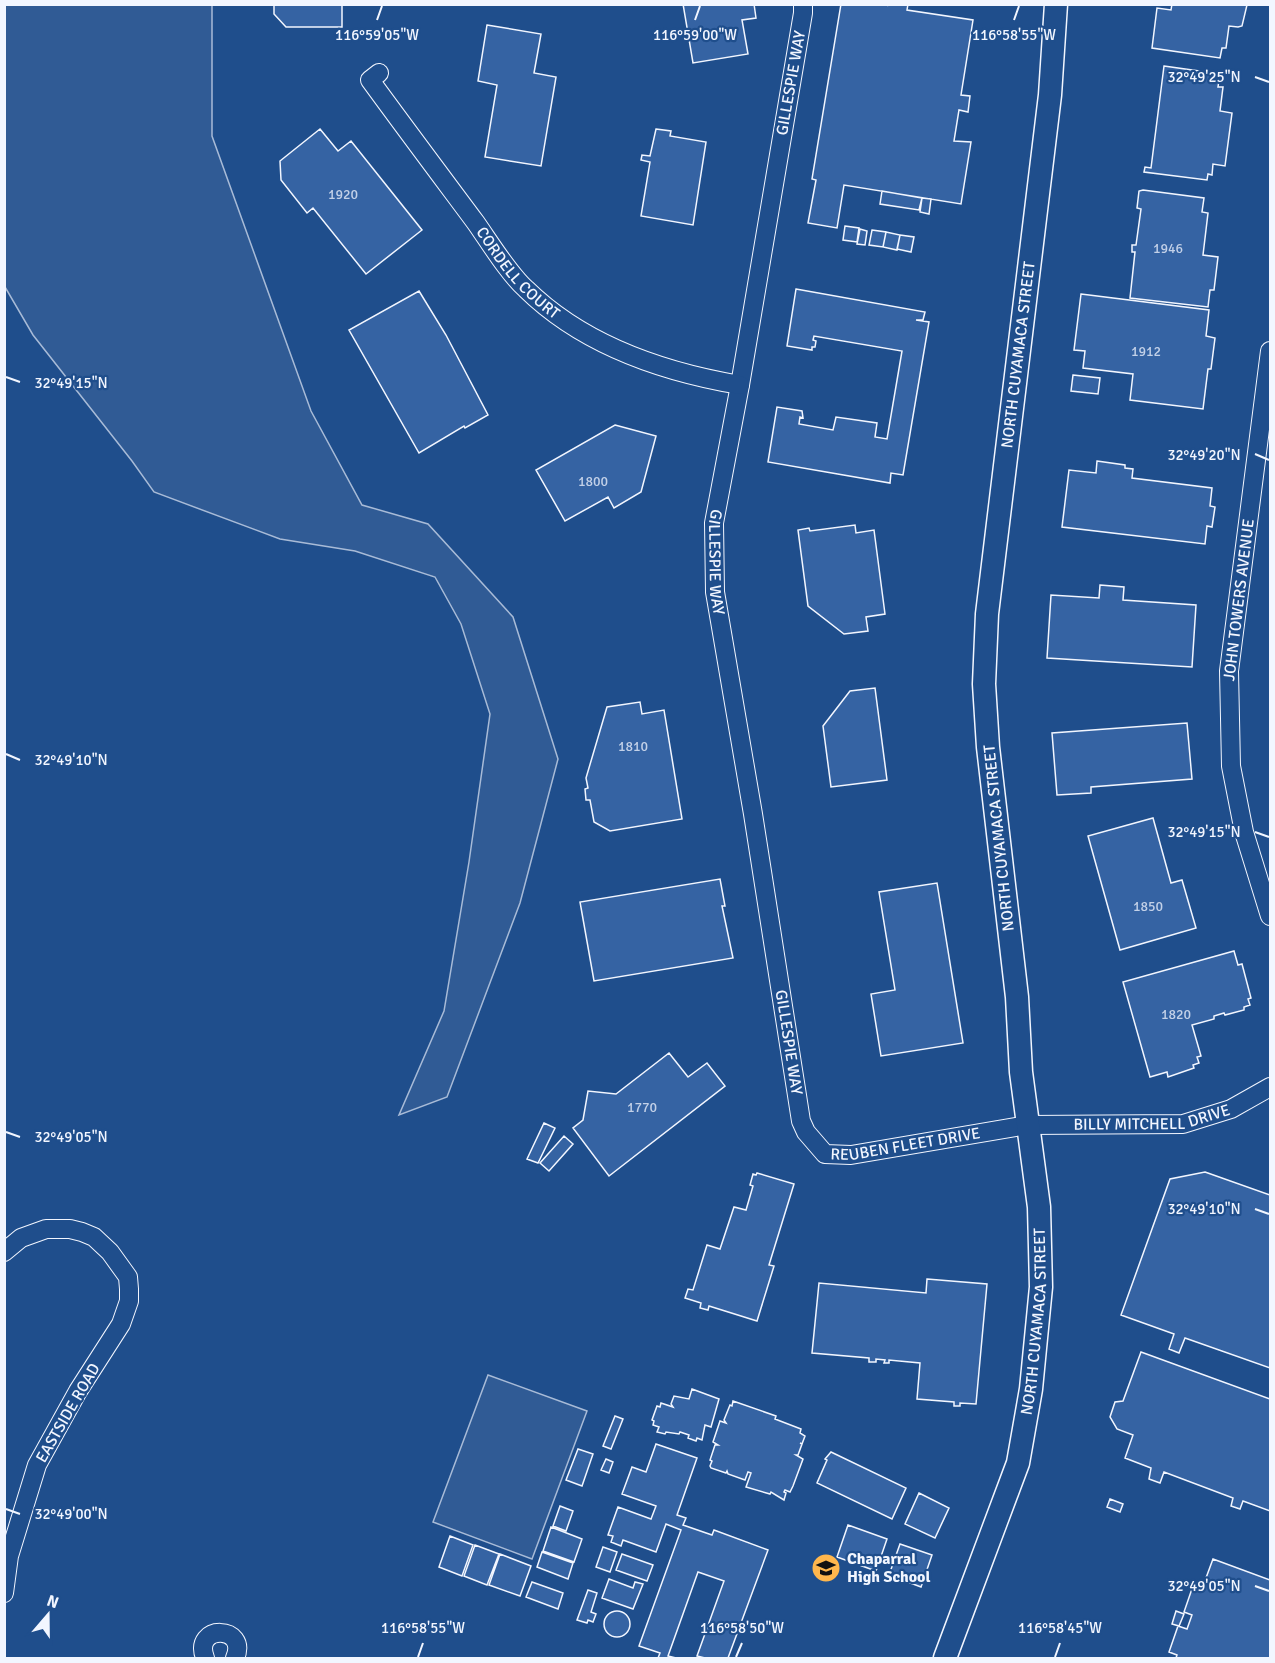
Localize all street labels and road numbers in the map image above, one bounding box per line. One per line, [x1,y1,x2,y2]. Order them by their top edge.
street label: GILLESPIE WAY [772,29,810,137]
street label: CORDELL COURT [472,223,564,324]
street label: NORTH CUYAMACA STREET [997,260,1040,449]
street label: GILLESPIE WAY [704,508,729,617]
street label: JOHN TOWERS AVENUE [1219,518,1259,682]
street label: NORTH CUYAMACA STREET [979,743,1019,932]
street label: GILLESPIE WAY [771,988,807,1096]
street label: BILLY MITCHELL DRIVE [1073,1100,1233,1135]
street label: REUBEN FLEET DRIVE [830,1123,982,1165]
street label: NORTH CUYAMACA STREET [1017,1228,1051,1417]
street label: EASTSIDE ROAD [31,1360,105,1466]

